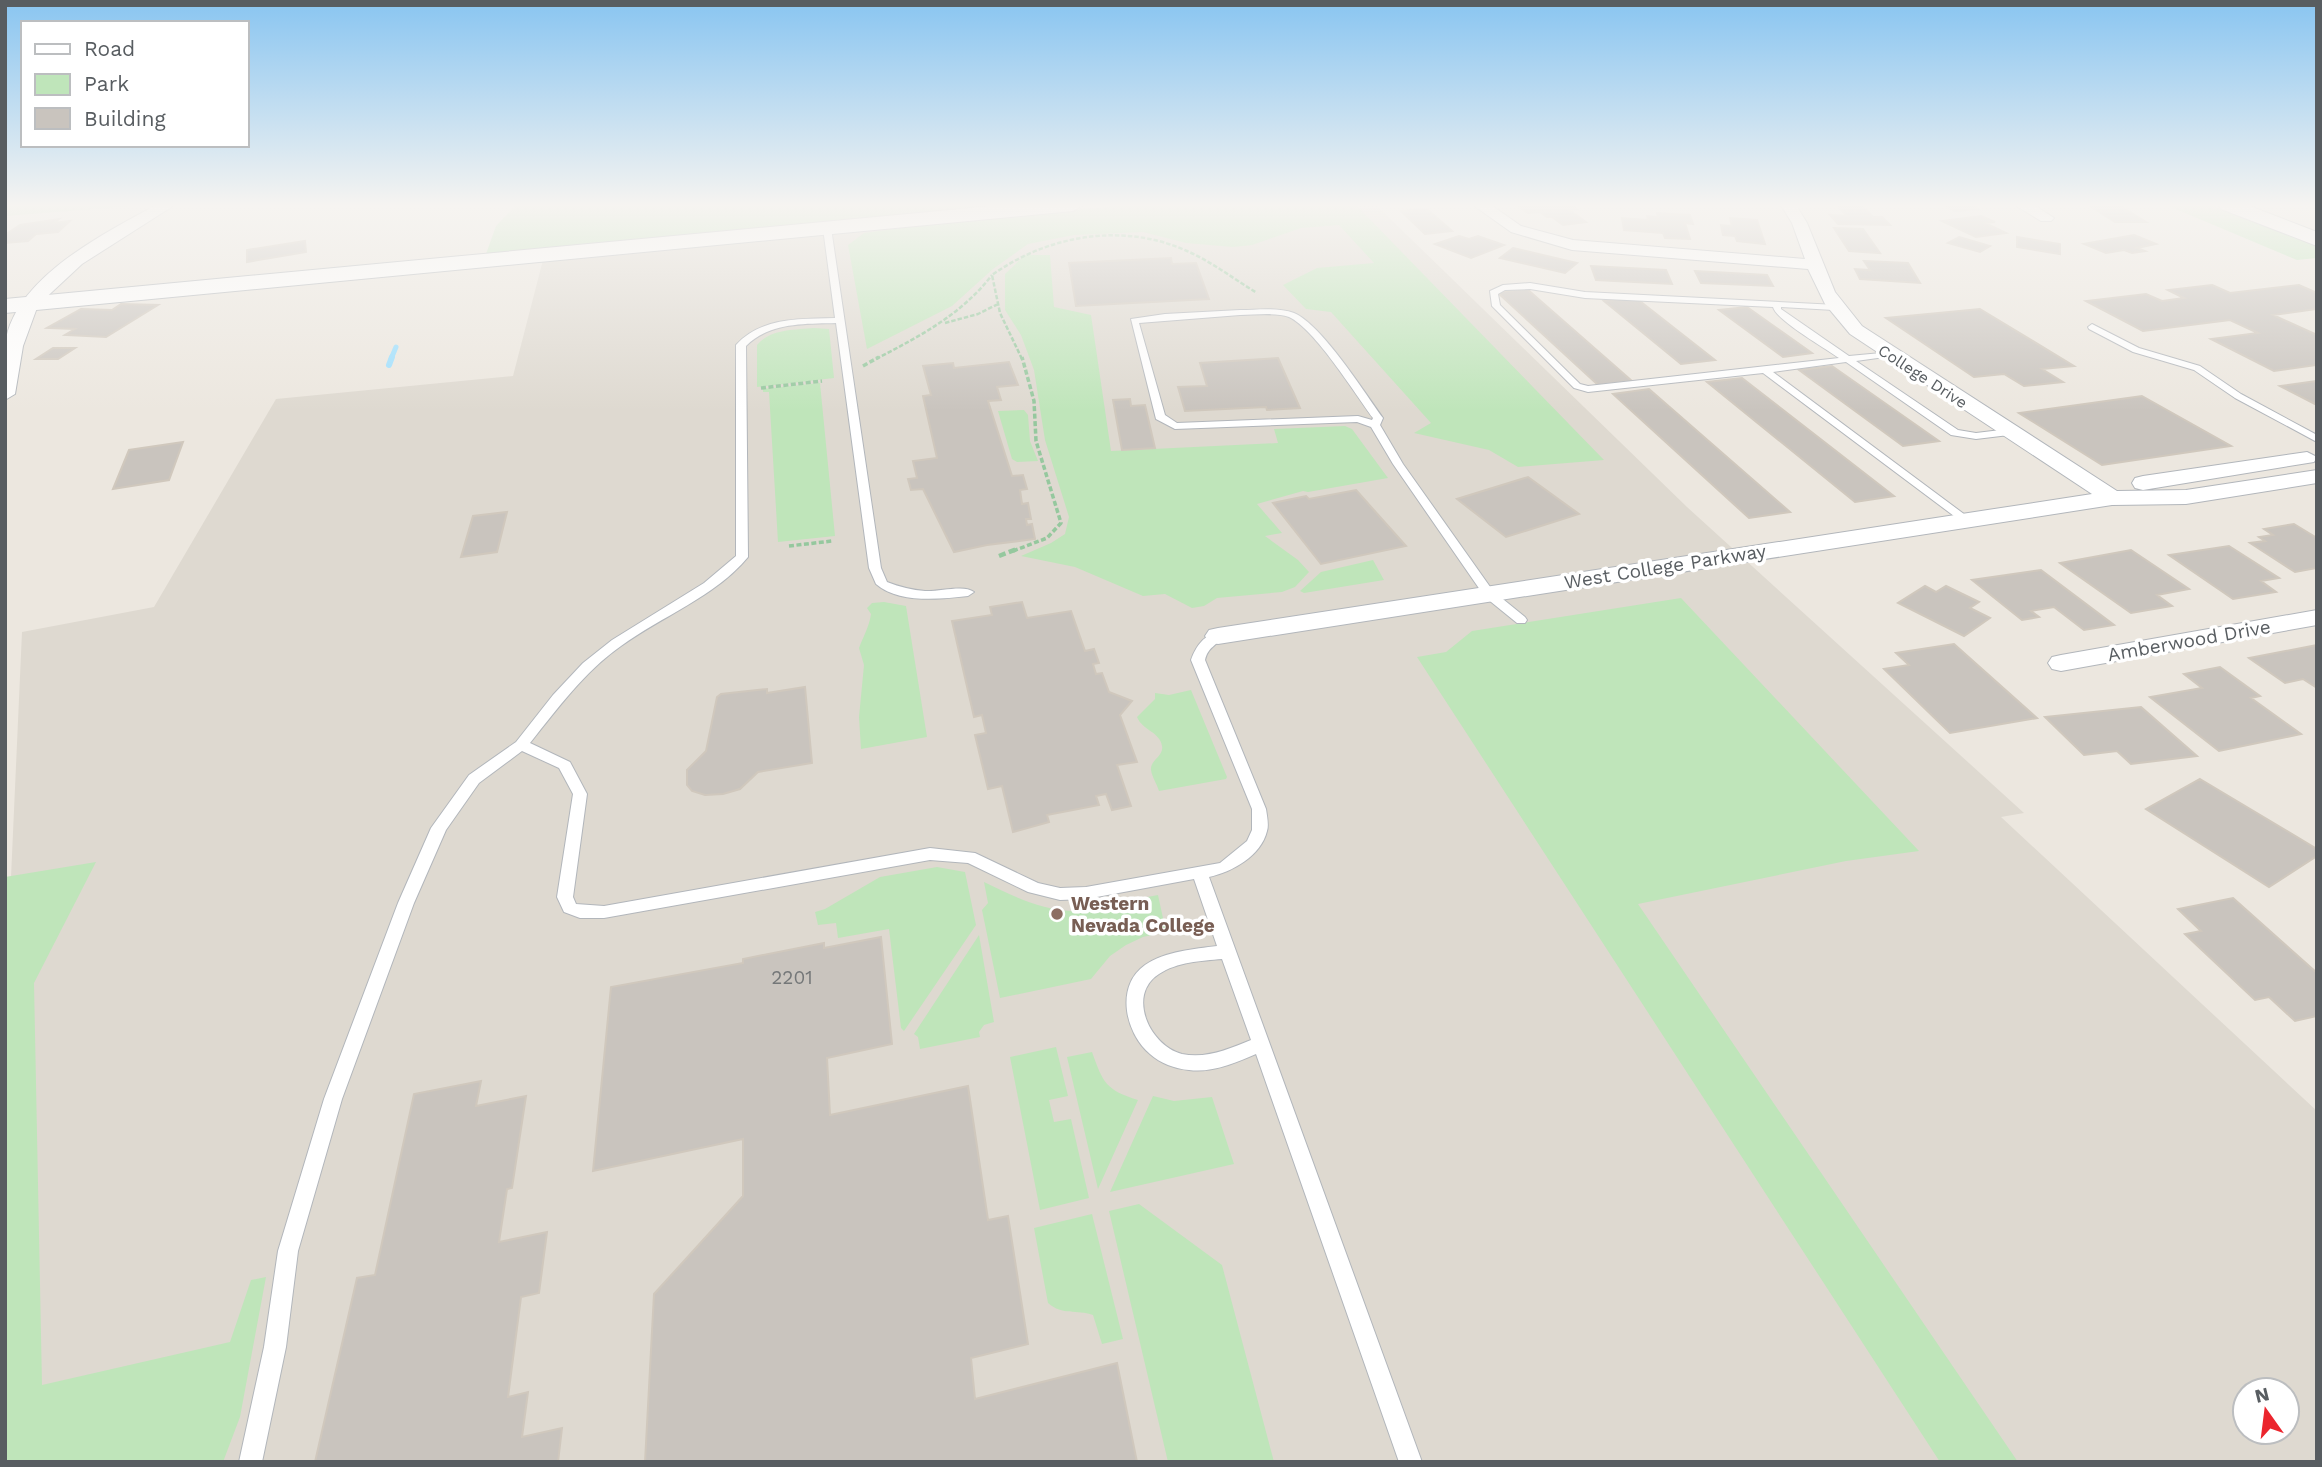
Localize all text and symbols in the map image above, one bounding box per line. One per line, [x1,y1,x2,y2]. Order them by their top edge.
legend [21,21,248,147]
text: Road [84,36,135,61]
text: Park [84,71,129,96]
text: Building [84,106,166,131]
street label: College Drive [1875,341,1971,412]
street label: West College Parkway [1562,539,1768,594]
street label: Amberwood Drive [2106,615,2272,666]
place label: Western Nevada College [1071,892,1215,937]
marker: Western Nevada College [1049,906,1065,922]
house number: 2201 [771,966,813,989]
north arrow [2231,1376,2301,1446]
text: N [2252,1382,2272,1408]

